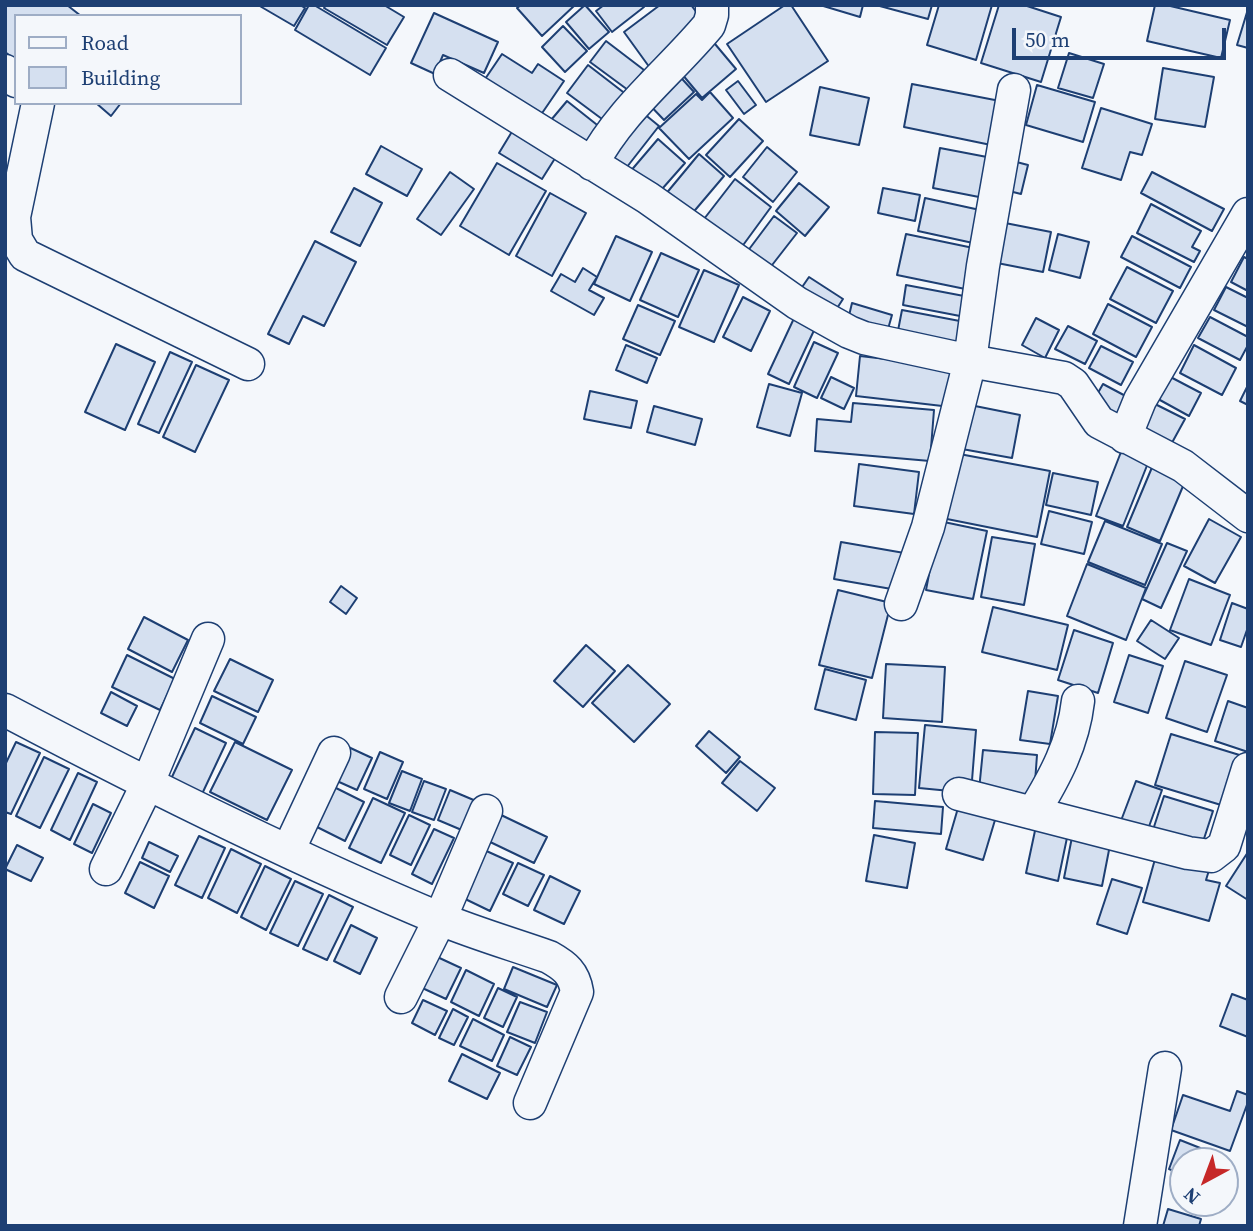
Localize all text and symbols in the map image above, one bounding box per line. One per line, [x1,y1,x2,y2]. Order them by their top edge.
legend [14,14,242,105]
scale bar [1015,14,1228,58]
text: 50 m [1025,25,1070,54]
text: Road [81,28,129,57]
text: Building [81,63,160,92]
north arrow [1169,1147,1239,1217]
text: N [1178,1182,1205,1211]

